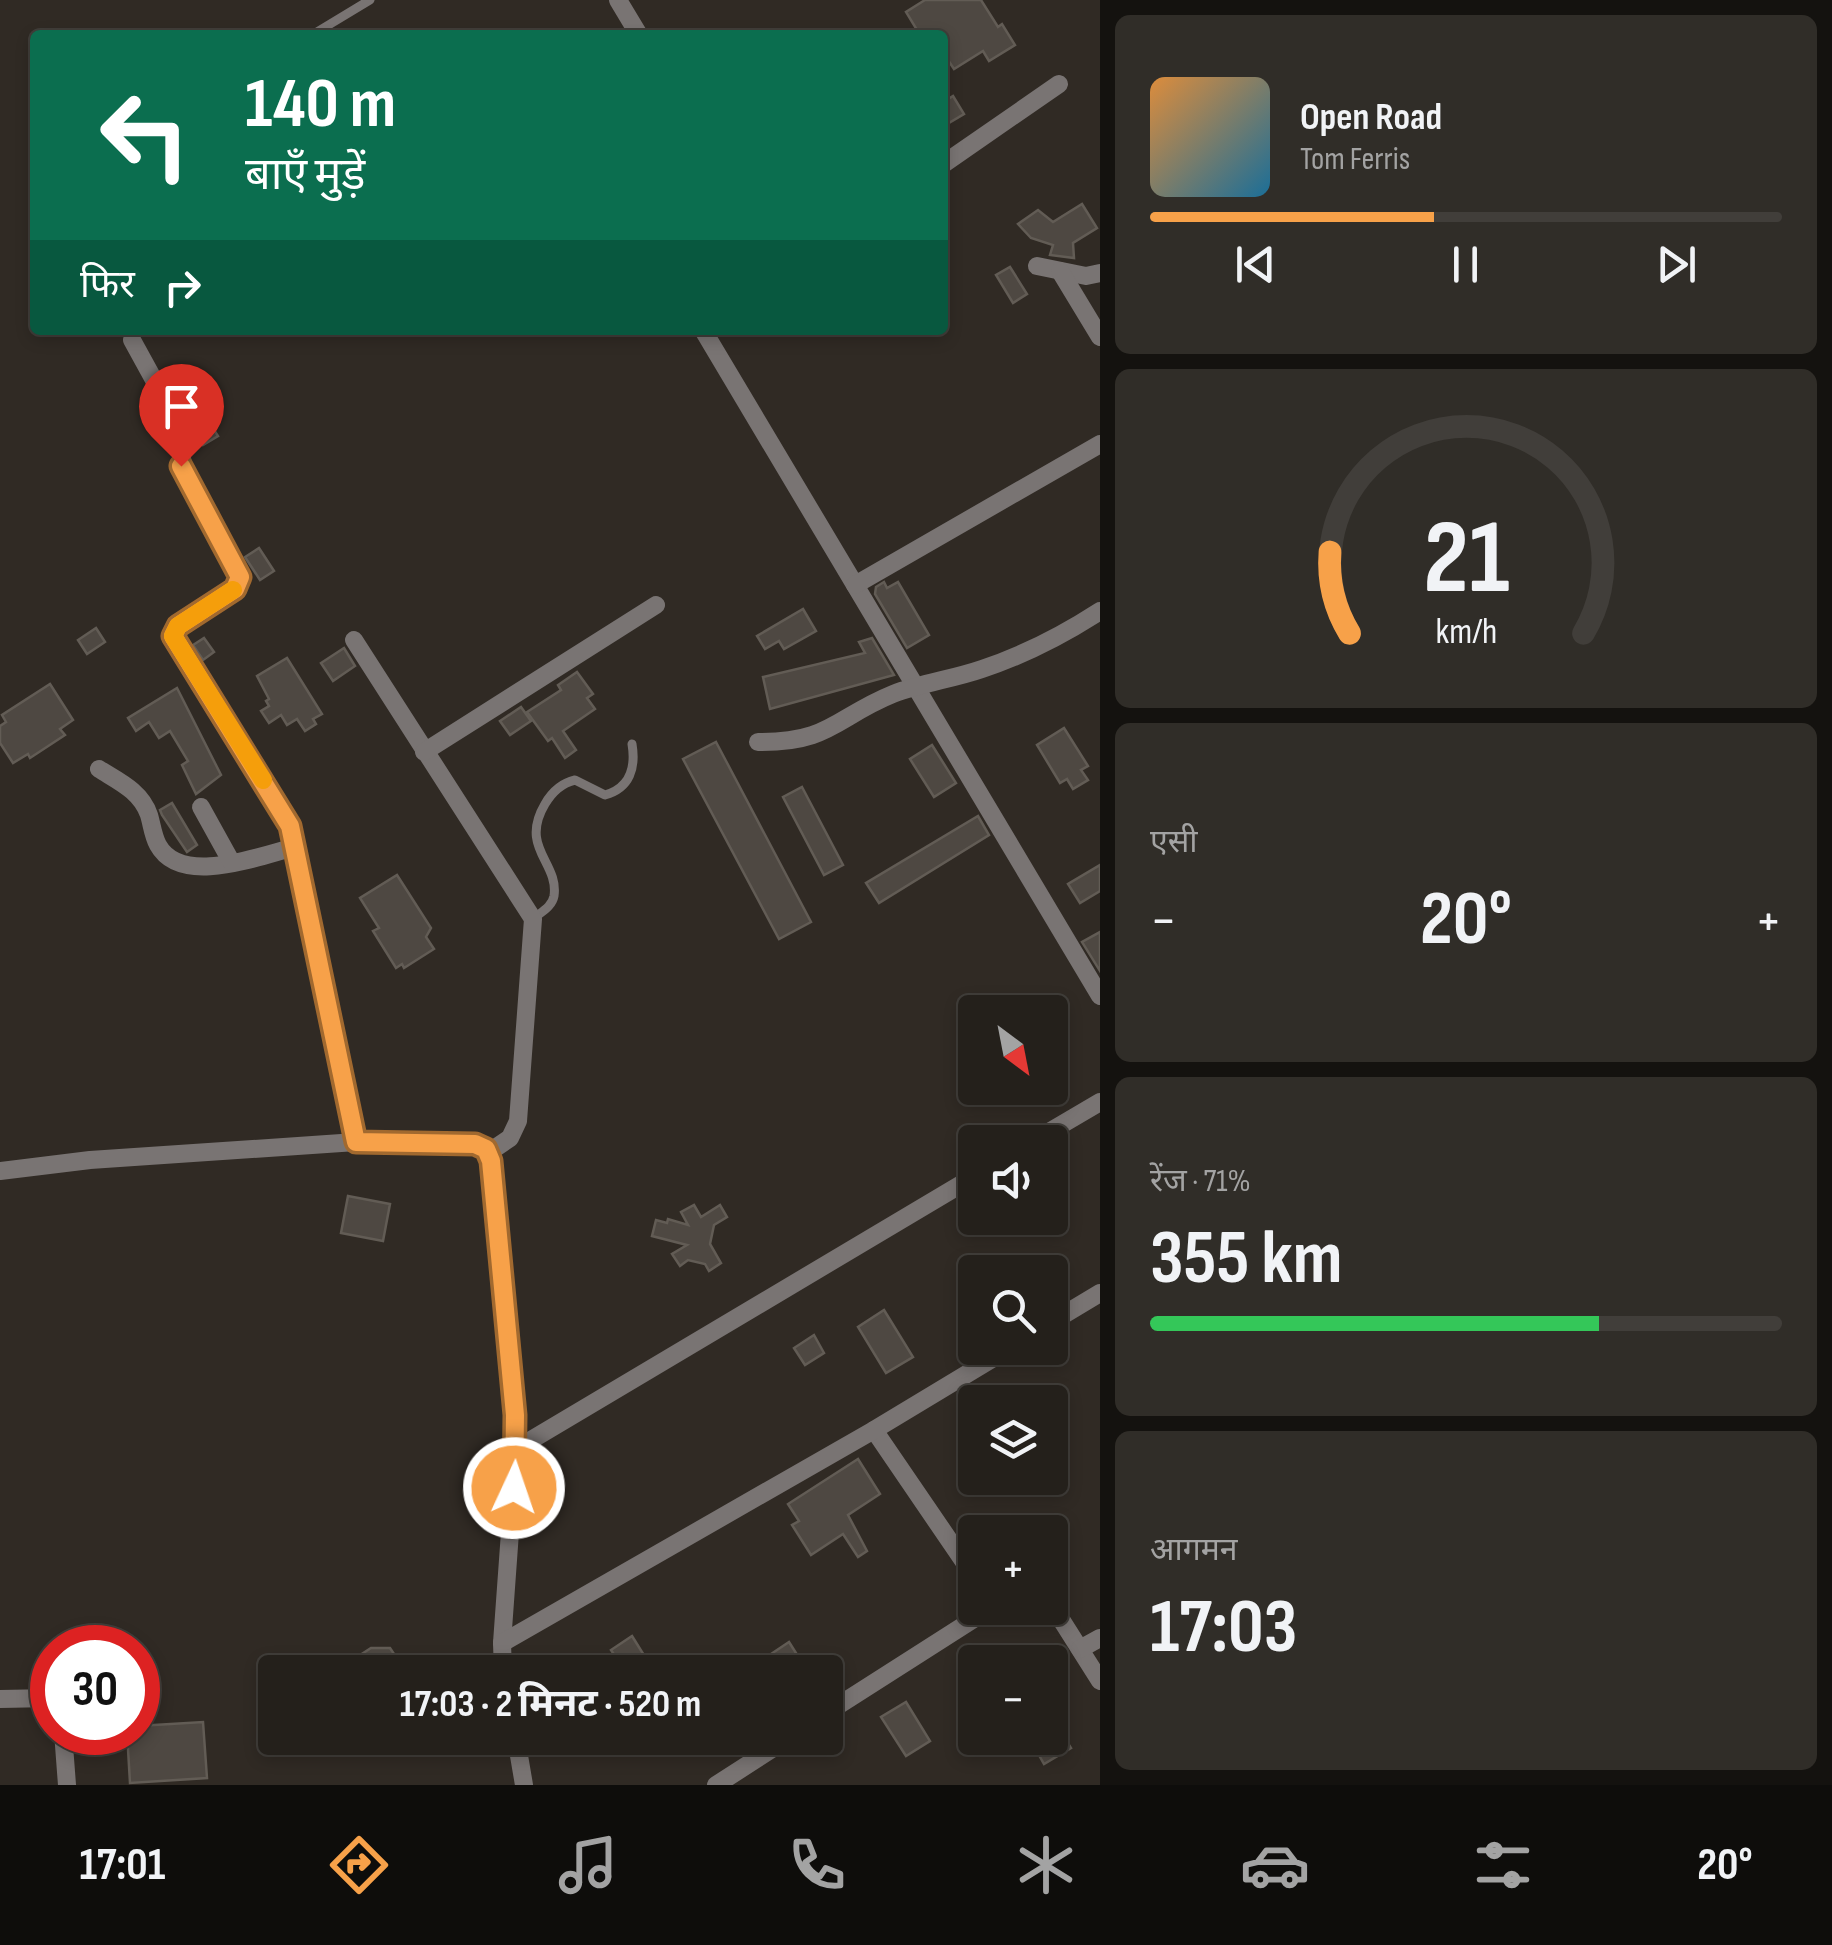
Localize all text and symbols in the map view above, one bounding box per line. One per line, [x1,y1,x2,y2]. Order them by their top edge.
text: 140 m [245,63,396,147]
icon: left [80,70,210,200]
text: Open Road [1300,95,1442,140]
text: Tom Ferris [1300,140,1410,179]
text: बाएँ मुड़ें [245,148,365,203]
icon: previous [1228,237,1283,292]
icon: pause [1438,237,1493,292]
icon: next [1649,237,1704,292]
icon: right [155,260,210,315]
text: फिर [80,263,135,308]
pin [139,364,224,467]
icon: arrive [154,379,209,434]
text: 21 [1423,497,1509,622]
text: km/h [1435,611,1497,654]
text: एसी [1150,823,1198,862]
text: 20° [1420,875,1512,966]
text: − [1150,888,1177,955]
text: + [1755,888,1782,955]
north arrow [958,995,1068,1105]
map controls [958,995,1068,1755]
button: sound [958,1125,1068,1235]
text: रेंज · 71% [1150,1162,1251,1201]
text: 355 km [1150,1214,1343,1305]
button: search [958,1255,1068,1365]
button: layers [958,1385,1068,1495]
position arrow [462,1436,566,1540]
button: + [958,1515,1068,1625]
text: आगमन [1150,1531,1238,1570]
text: 17:03 [1150,1583,1297,1674]
speed limit sign: 30 [30,1625,160,1755]
button: − [958,1645,1068,1755]
text: 17:03 · 2 मिनट · 520 m [400,1682,701,1727]
icon: directions [324,1830,394,1900]
icon: music [553,1830,623,1900]
icon: phone [782,1830,852,1900]
icon: climate [1011,1830,1081,1900]
icon: car [1240,1830,1310,1900]
icon: filters [1468,1830,1538,1900]
text: 17:01 [79,1838,165,1893]
text: 20° [1697,1838,1753,1893]

